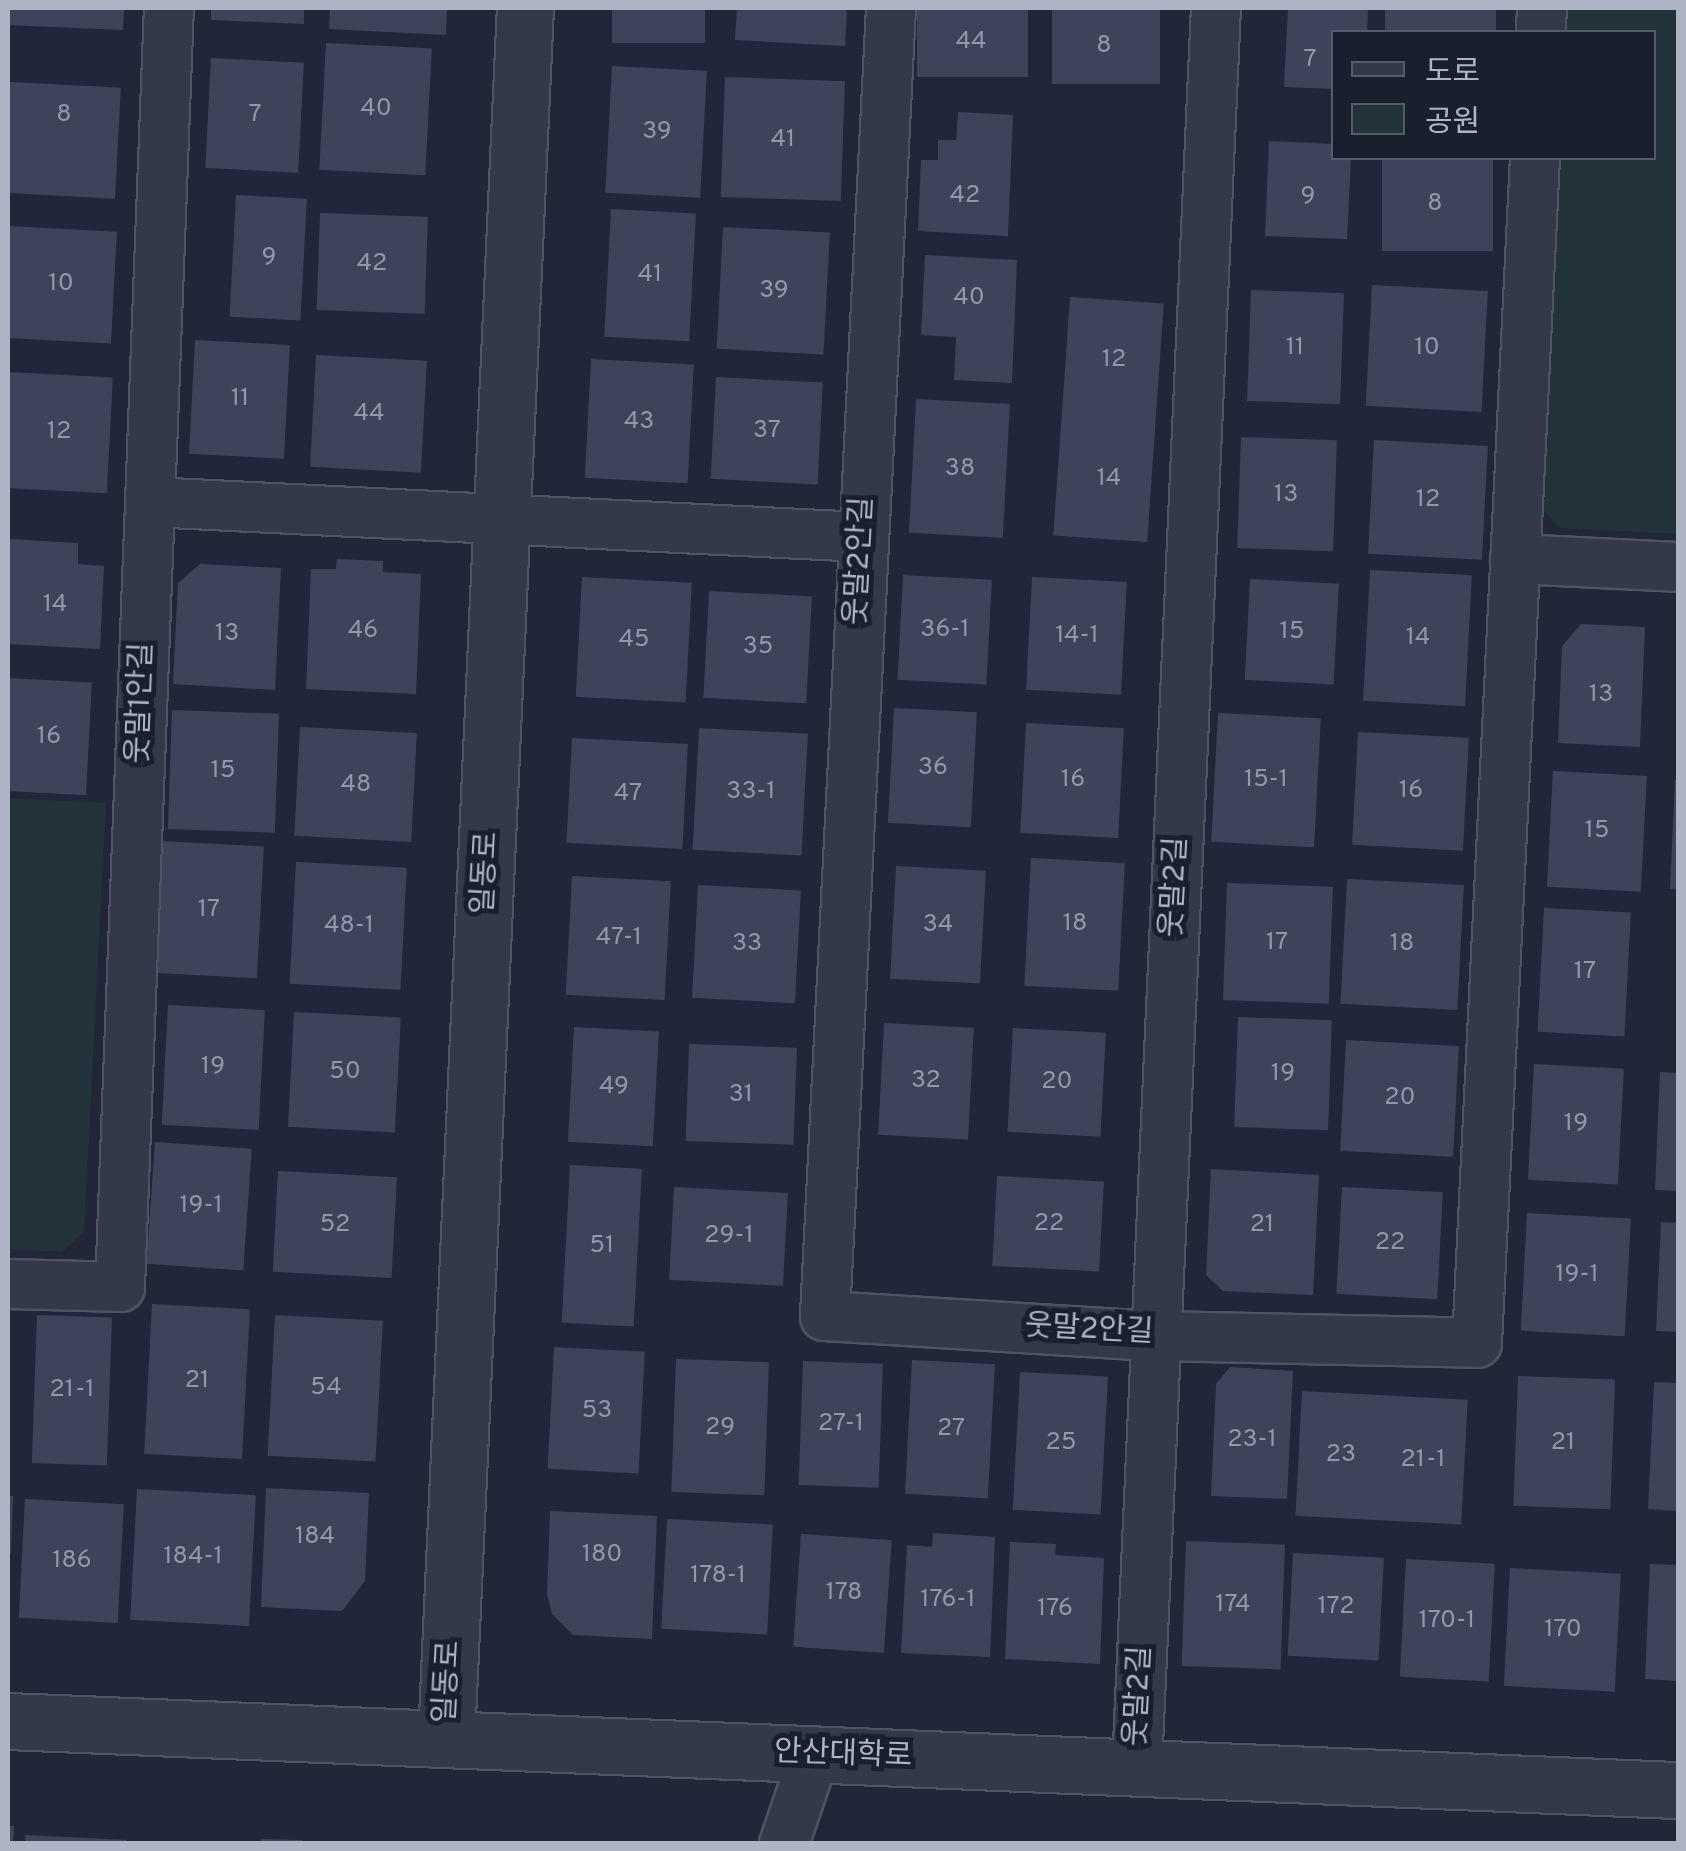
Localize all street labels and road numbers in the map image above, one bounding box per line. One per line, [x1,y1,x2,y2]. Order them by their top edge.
street label: 웃말2안길 [840,496,882,626]
street label: 웃말1안길 [122,642,162,764]
street label: 일동로 [467,831,507,915]
street label: 웃말2길 [1155,836,1197,938]
street label: 웃말2안길 [1024,1310,1154,1352]
street label: 일동로 [429,1640,469,1724]
street label: 웃말2길 [1119,1645,1161,1747]
street label: 안산대학로 [773,1736,913,1776]

